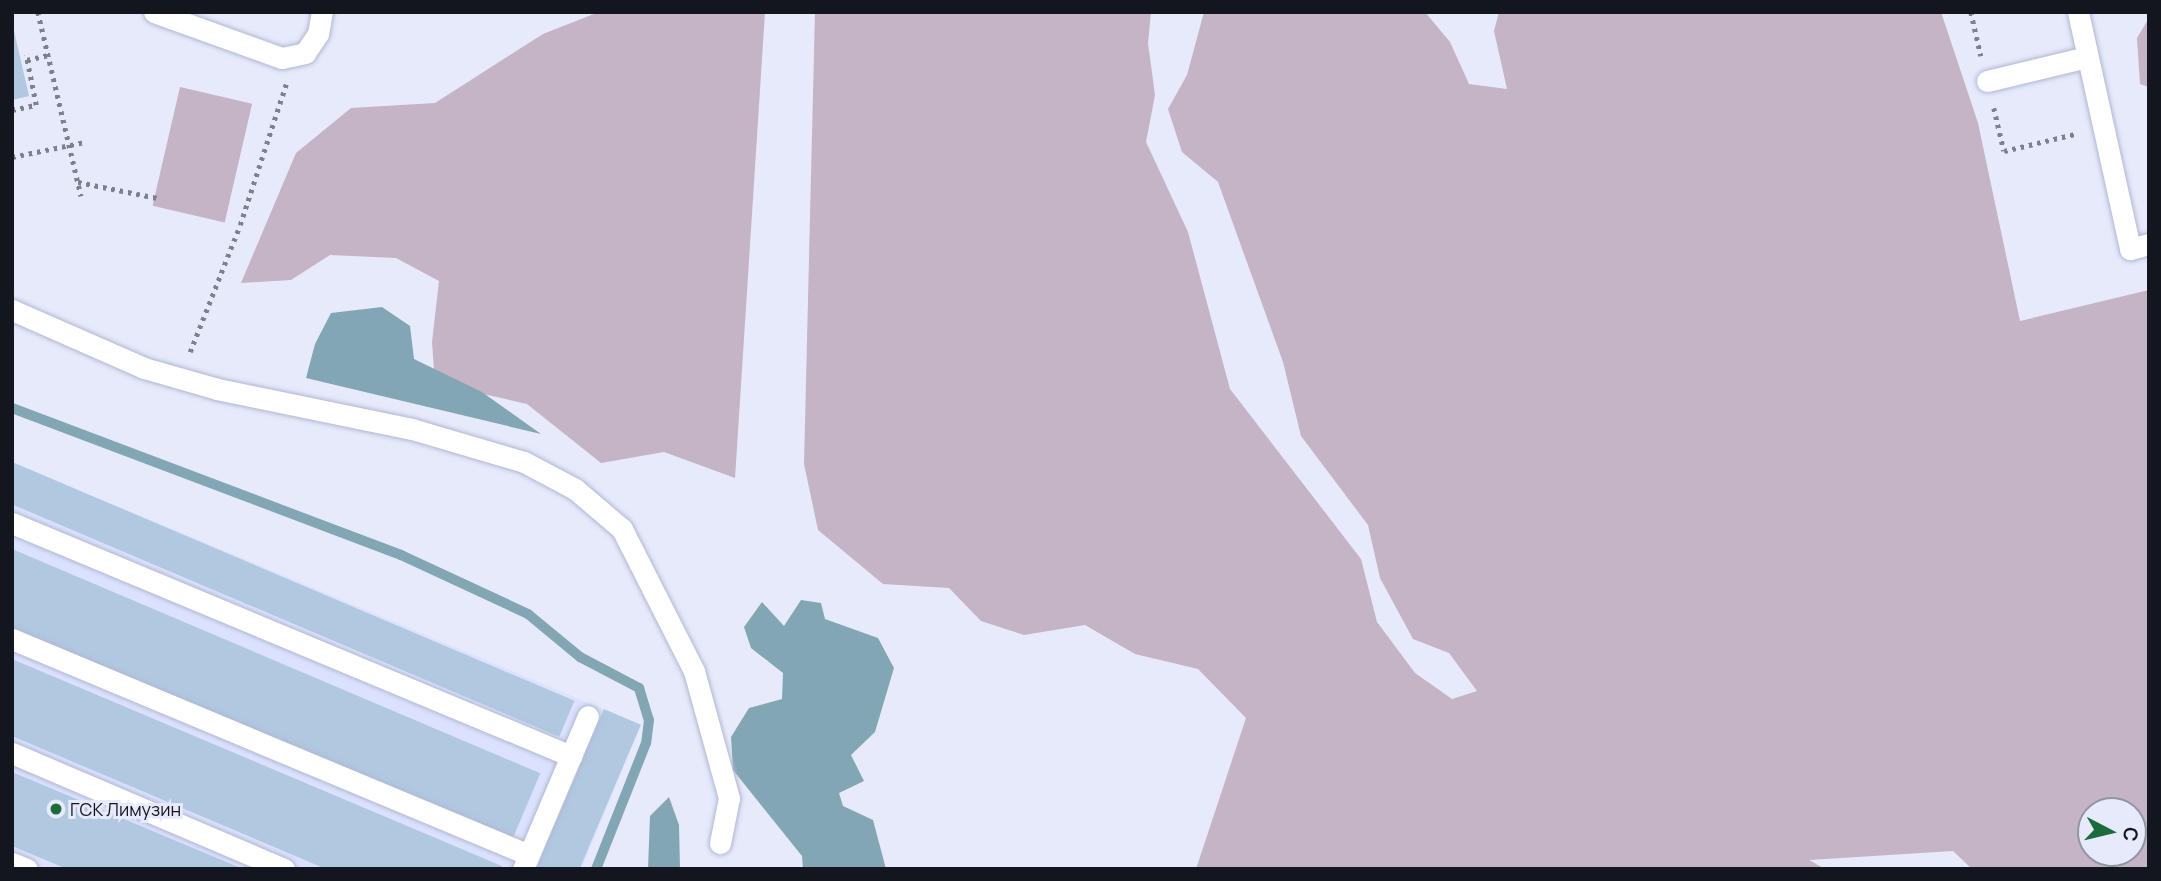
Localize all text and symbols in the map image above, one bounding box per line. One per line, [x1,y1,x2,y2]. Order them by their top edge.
north arrow [2077,797,2147,867]
place label: ГСК Лимузин [70,798,181,820]
marker: ГСК Лимузин [48,801,64,817]
text: С [2117,826,2145,843]

